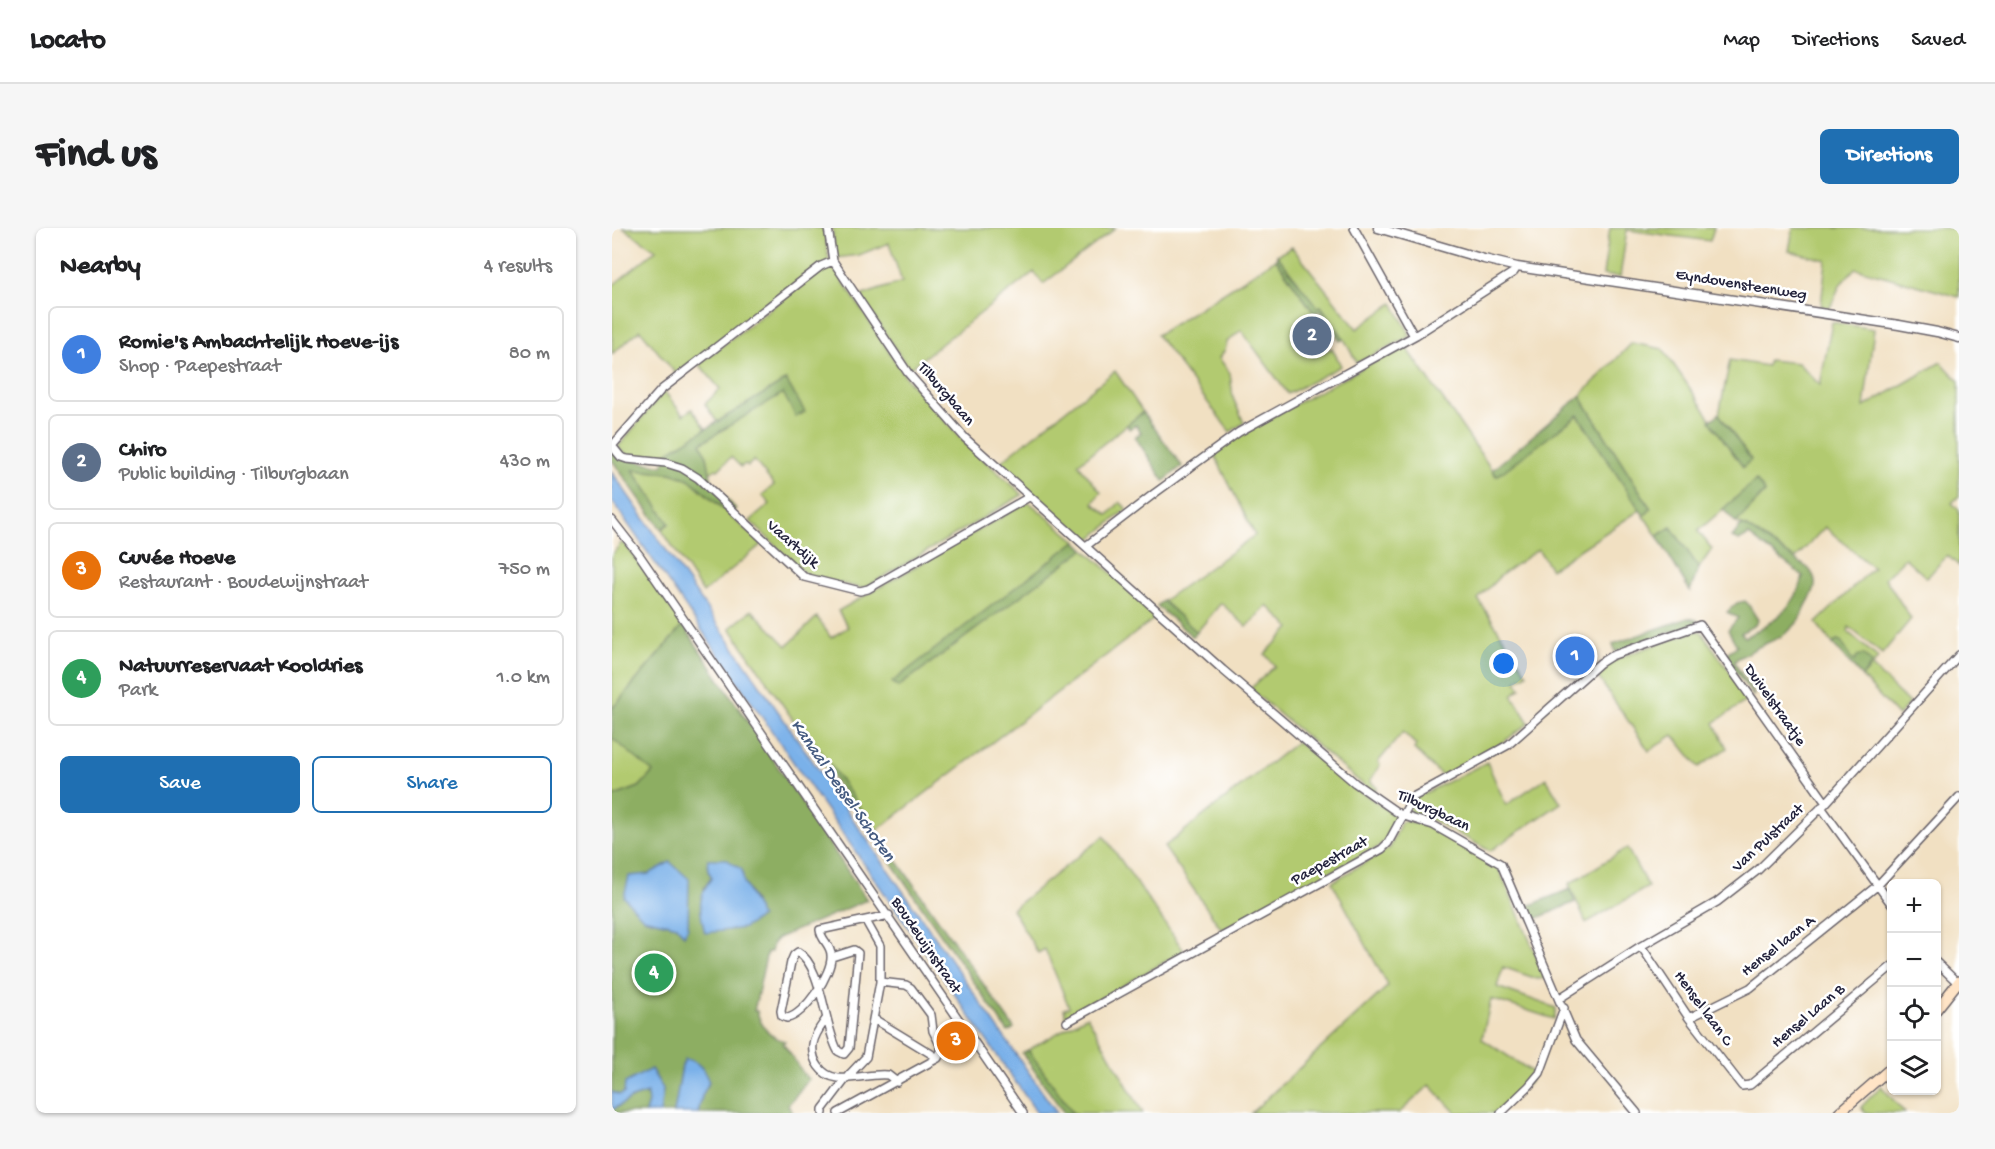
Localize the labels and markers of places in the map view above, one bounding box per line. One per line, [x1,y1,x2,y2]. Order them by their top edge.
pin: 2 [1292,314,1332,358]
pin: 1 [1556,634,1594,678]
pin: 4 [634,950,674,996]
pin: 3 [936,1018,976,1064]

